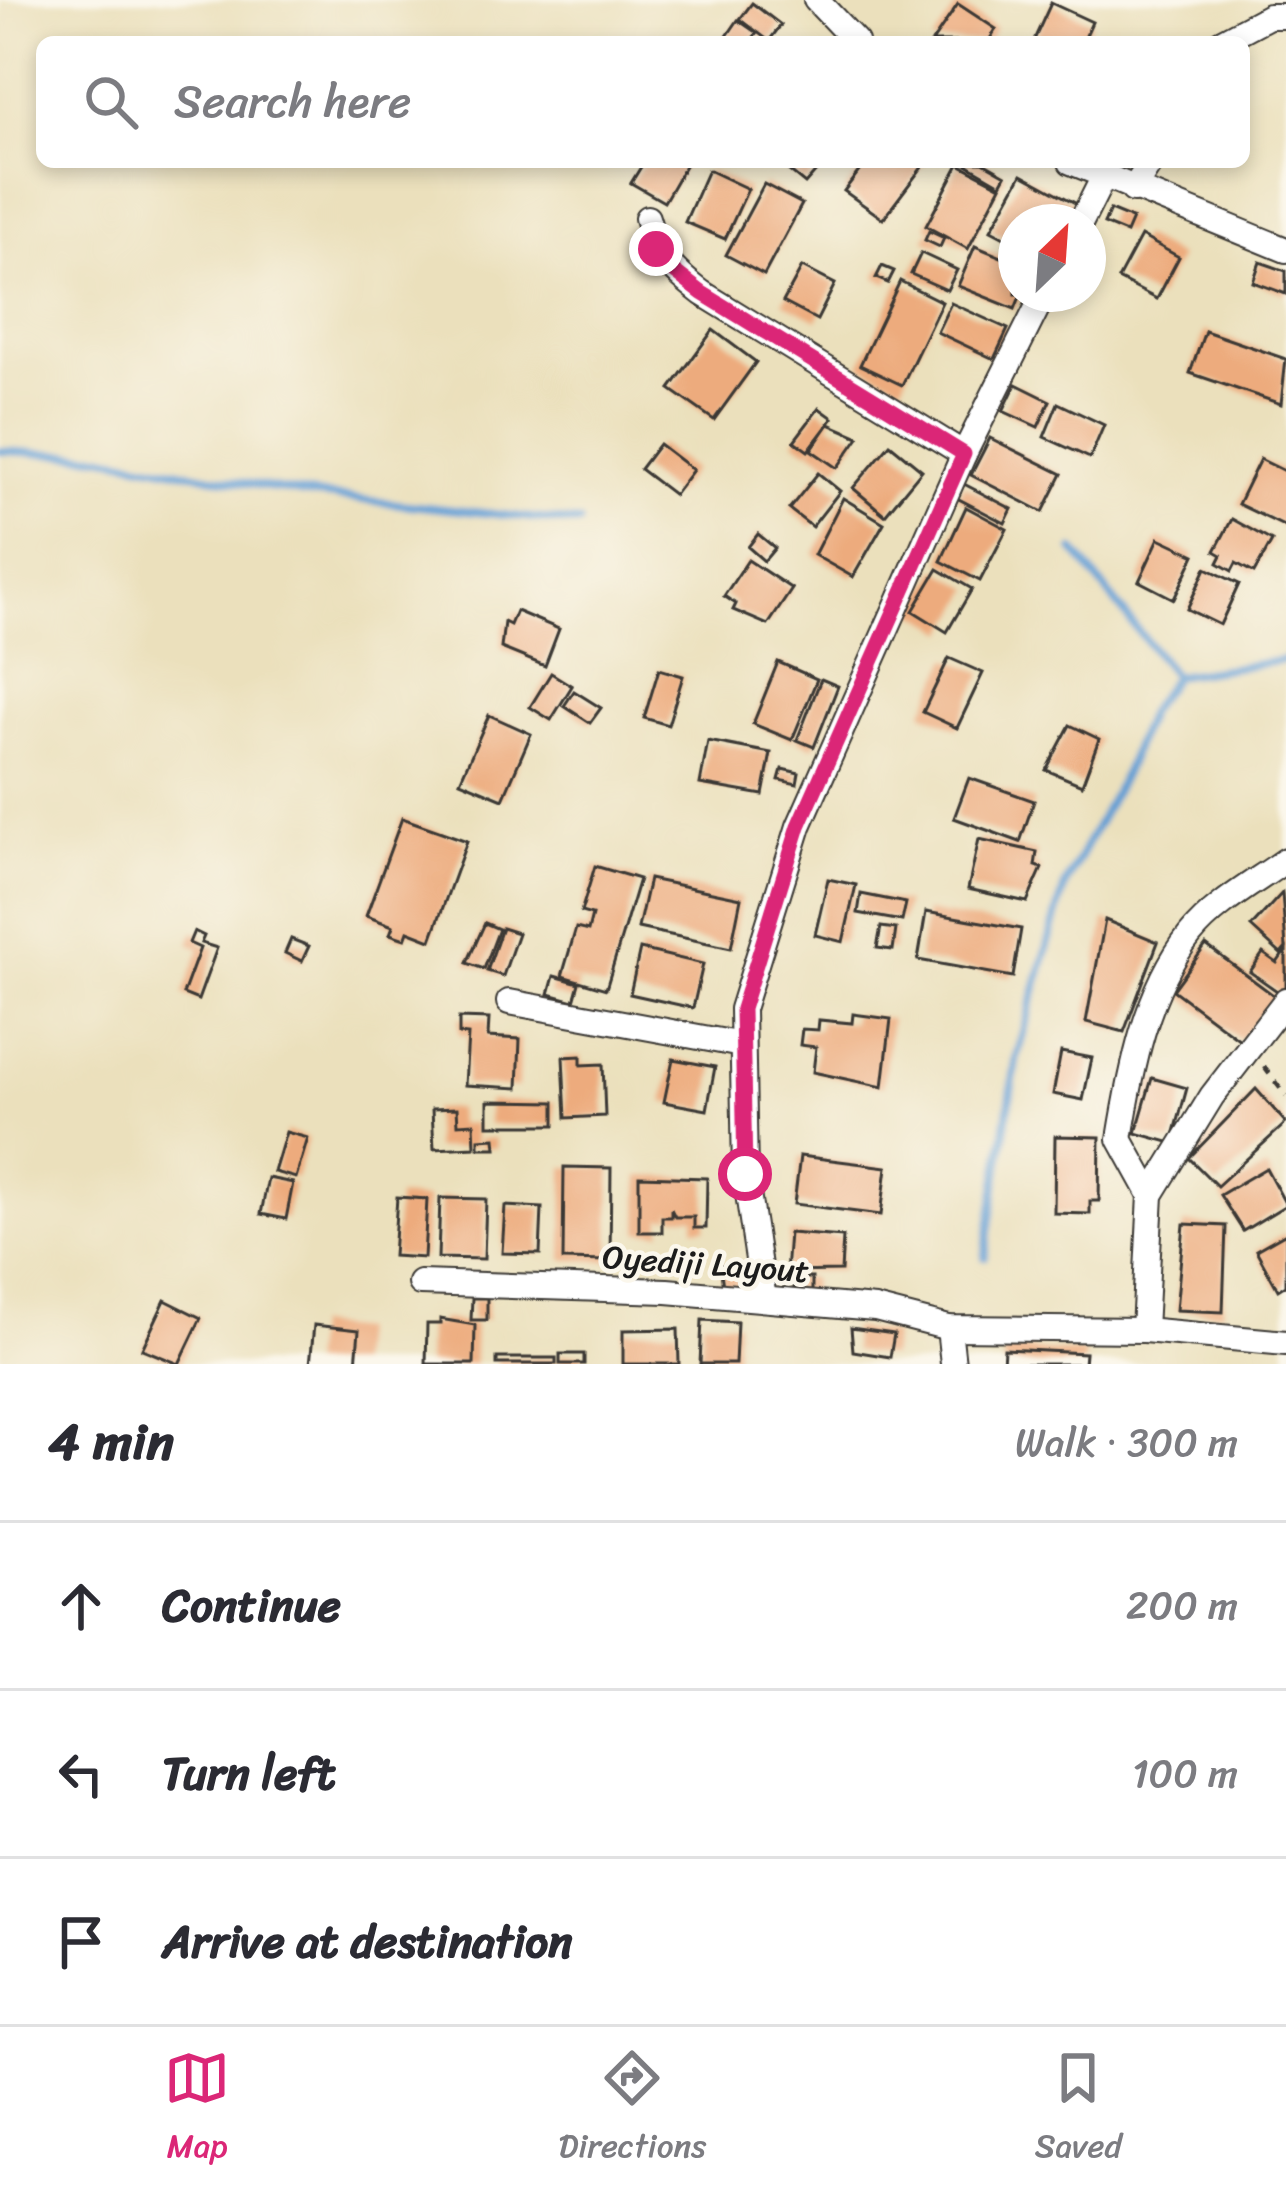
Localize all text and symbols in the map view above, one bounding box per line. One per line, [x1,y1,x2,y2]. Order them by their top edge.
search box [36,36,1250,168]
text: Search here [174,62,411,142]
icon: search [78,69,144,135]
north arrow [998,204,1106,312]
route end [629,222,683,276]
route start [718,1147,772,1201]
street label: Oyediji Layout [601,1228,811,1300]
text: 4 min [48,1397,174,1487]
text: Walk · 300 m [1015,1408,1238,1477]
text: Continue [162,1566,341,1646]
text: 200 m [1126,1571,1238,1640]
icon: ahead [48,1573,114,1639]
text: Turn left [162,1734,335,1814]
text: 100 m [1132,1739,1238,1808]
icon: left [48,1741,114,1807]
text: Arrive at destination [162,1902,572,1982]
icon: arrive [48,1909,114,1975]
tab: Map [164,2045,230,2175]
tab: Directions [559,2045,706,2175]
tab: Saved [1035,2045,1122,2175]

